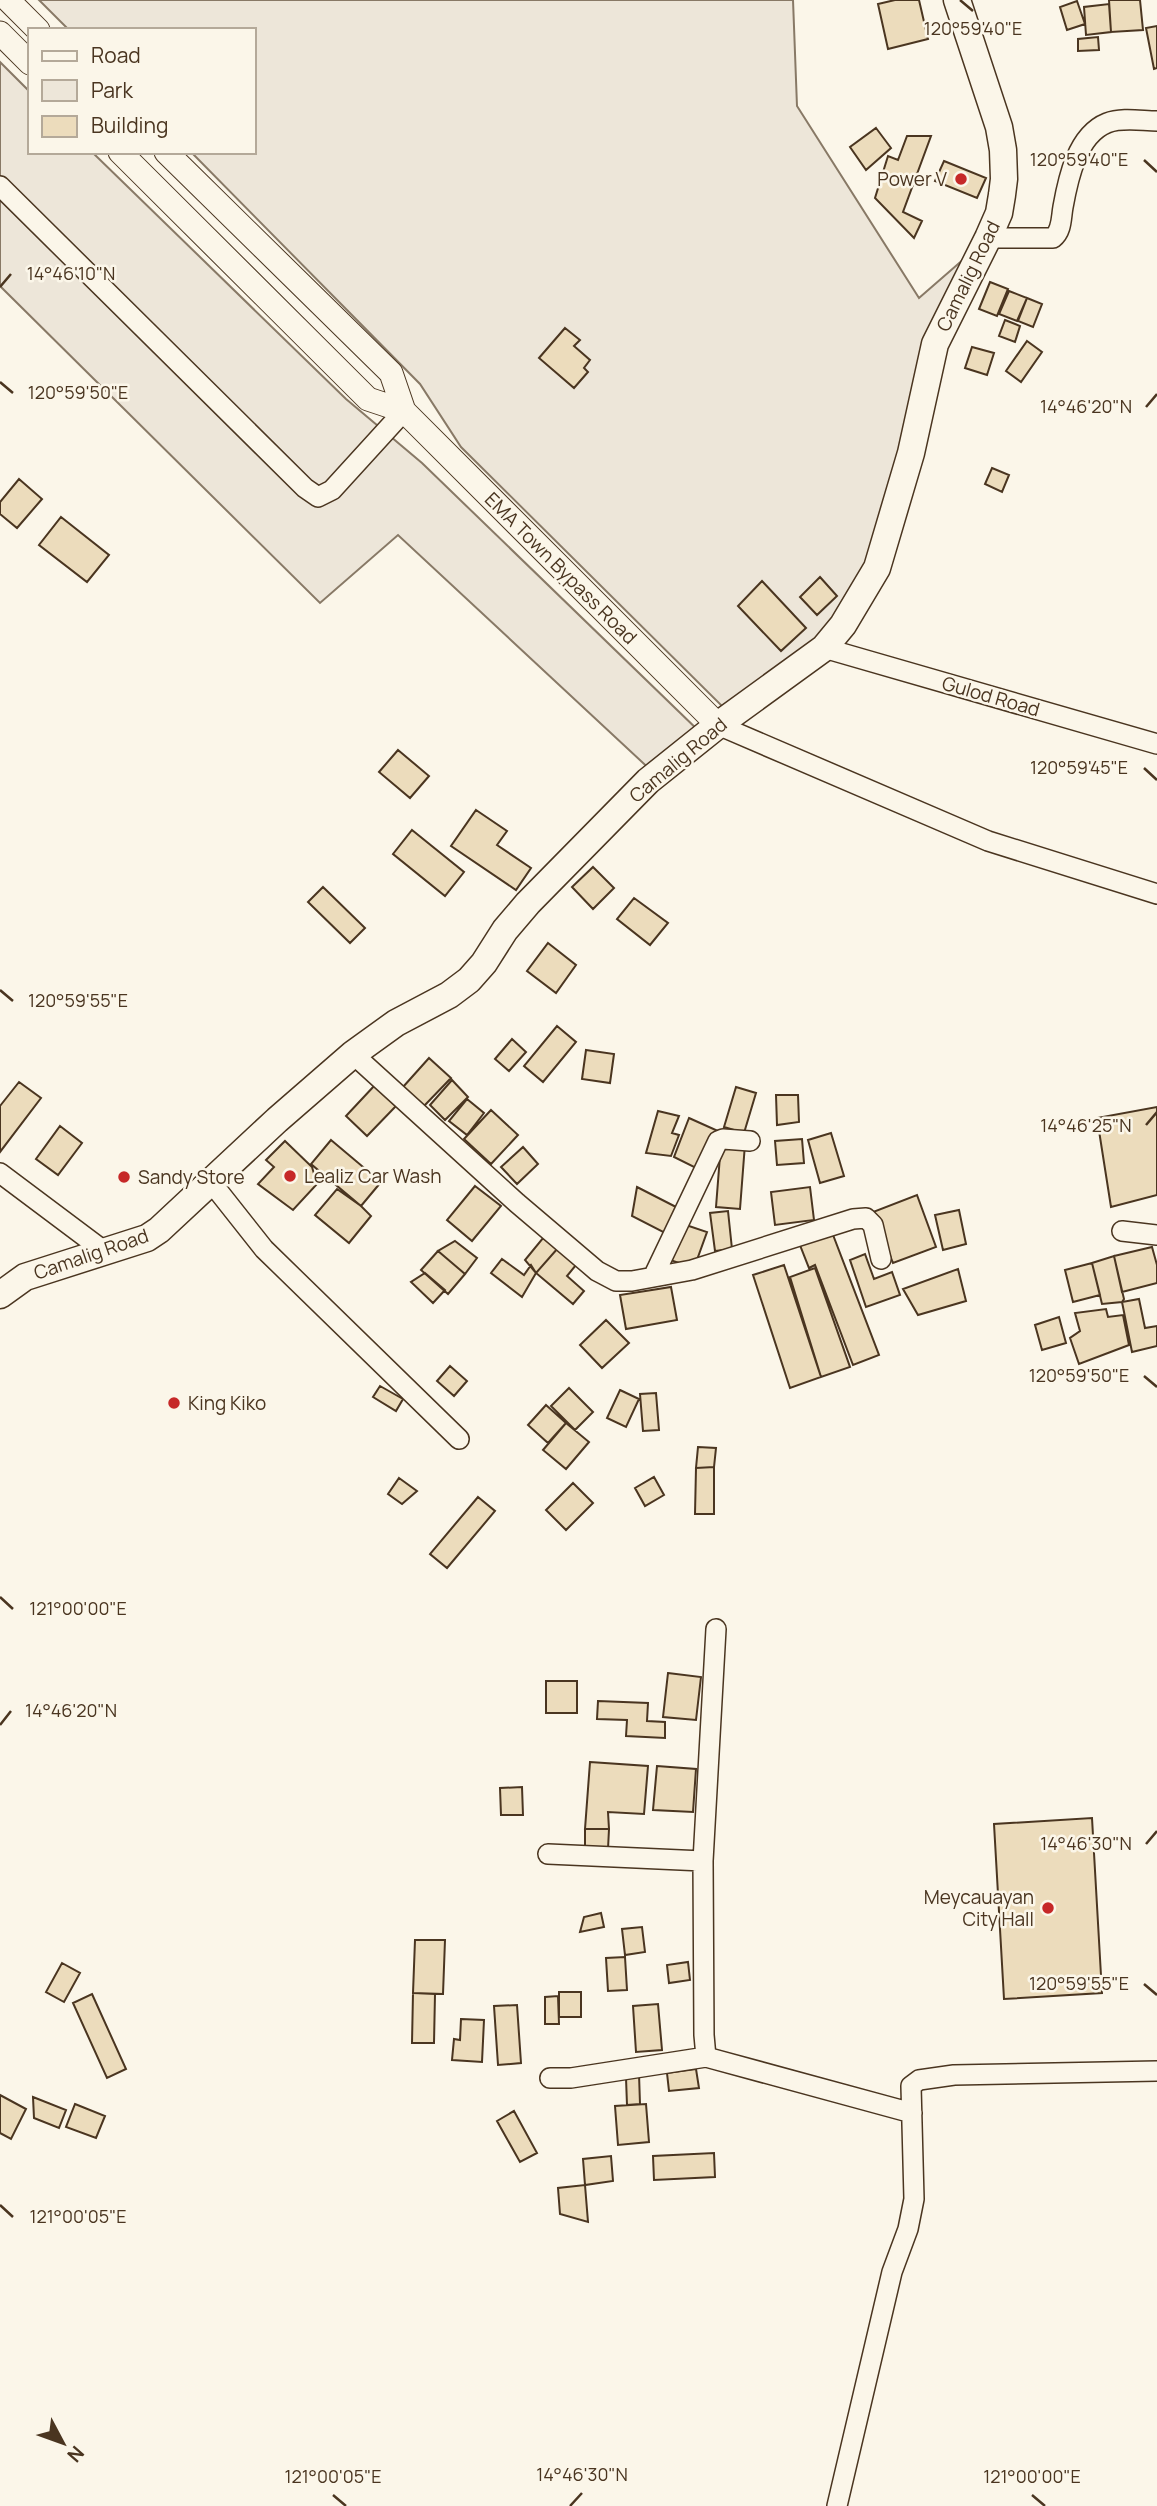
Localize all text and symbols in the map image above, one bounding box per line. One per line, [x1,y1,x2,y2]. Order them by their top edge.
text: 120°59'40"E [924,16,1022,40]
legend [28,28,256,154]
text: Road [91,41,141,69]
text: Park [91,76,133,104]
text: Building [91,111,168,139]
text: 120°59'40"E [1030,147,1128,171]
place label: Power V [877,166,948,192]
marker: Power V [953,171,969,187]
street label: Camalig Road [930,216,1006,336]
text: 14°46'10"N [27,261,115,285]
text: 120°59'50"E [28,380,128,404]
text: 14°46'20"N [1040,394,1132,418]
street label: EMA Town Bypass Road [479,486,643,650]
street label: Gulod Road [939,670,1043,722]
street label: Camalig Road [624,712,732,808]
text: 120°59'45"E [1030,755,1128,779]
text: 120°59'55"E [28,988,128,1012]
text: 14°46'25"N [1040,1113,1132,1137]
place label: Lealiz Car Wash [304,1163,441,1189]
place label: Sandy Store [138,1164,245,1190]
marker: Lealiz Car Wash [282,1168,298,1184]
marker: Sandy Store [116,1169,132,1185]
street label: Camalig Road [30,1222,152,1286]
text: 120°59'50"E [1029,1363,1129,1387]
place label: King Kiko [188,1390,266,1416]
marker: King Kiko [166,1395,182,1411]
text: 121°00'00"E [29,1596,127,1620]
text: 14°46'20"N [25,1698,117,1722]
text: 14°46'30"N [1040,1831,1132,1855]
place label: Meycauayan City Hall [924,1884,1034,1932]
marker: Meycauayan City Hall [1040,1900,1056,1916]
text: 120°59'55"E [1029,1971,1129,1995]
text: 121°00'05"E [30,2204,126,2228]
north arrow [28,2408,98,2478]
text: N [62,2440,90,2468]
text: 14°46'30"N [536,2462,628,2486]
text: 121°00'05"E [285,2464,381,2488]
text: 121°00'00"E [983,2464,1081,2488]

